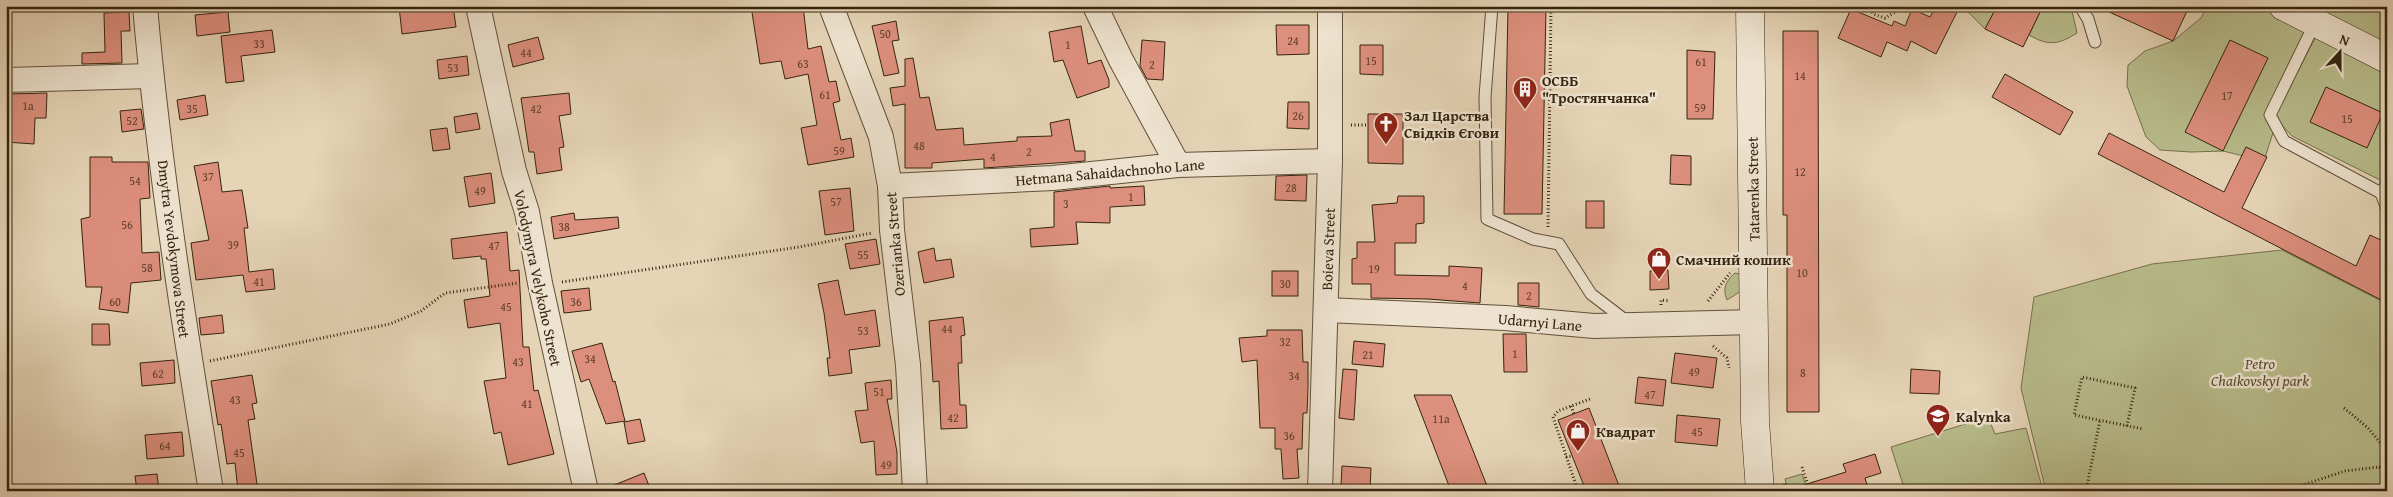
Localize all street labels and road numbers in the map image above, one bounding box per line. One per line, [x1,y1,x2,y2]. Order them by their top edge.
street label: Tatarenka Street [1742,136,1764,242]
street label: Hetmana Sahaidachnoho Lane [1015,153,1205,191]
street label: Dmytra Yevdokymova Street [153,159,195,340]
street label: Volodymyra Velykoho Street [509,188,567,369]
street label: Ozerianka Street [880,190,910,297]
street label: Boieva Street [1316,206,1340,291]
street label: Udarnyi Lane [1497,308,1583,336]

